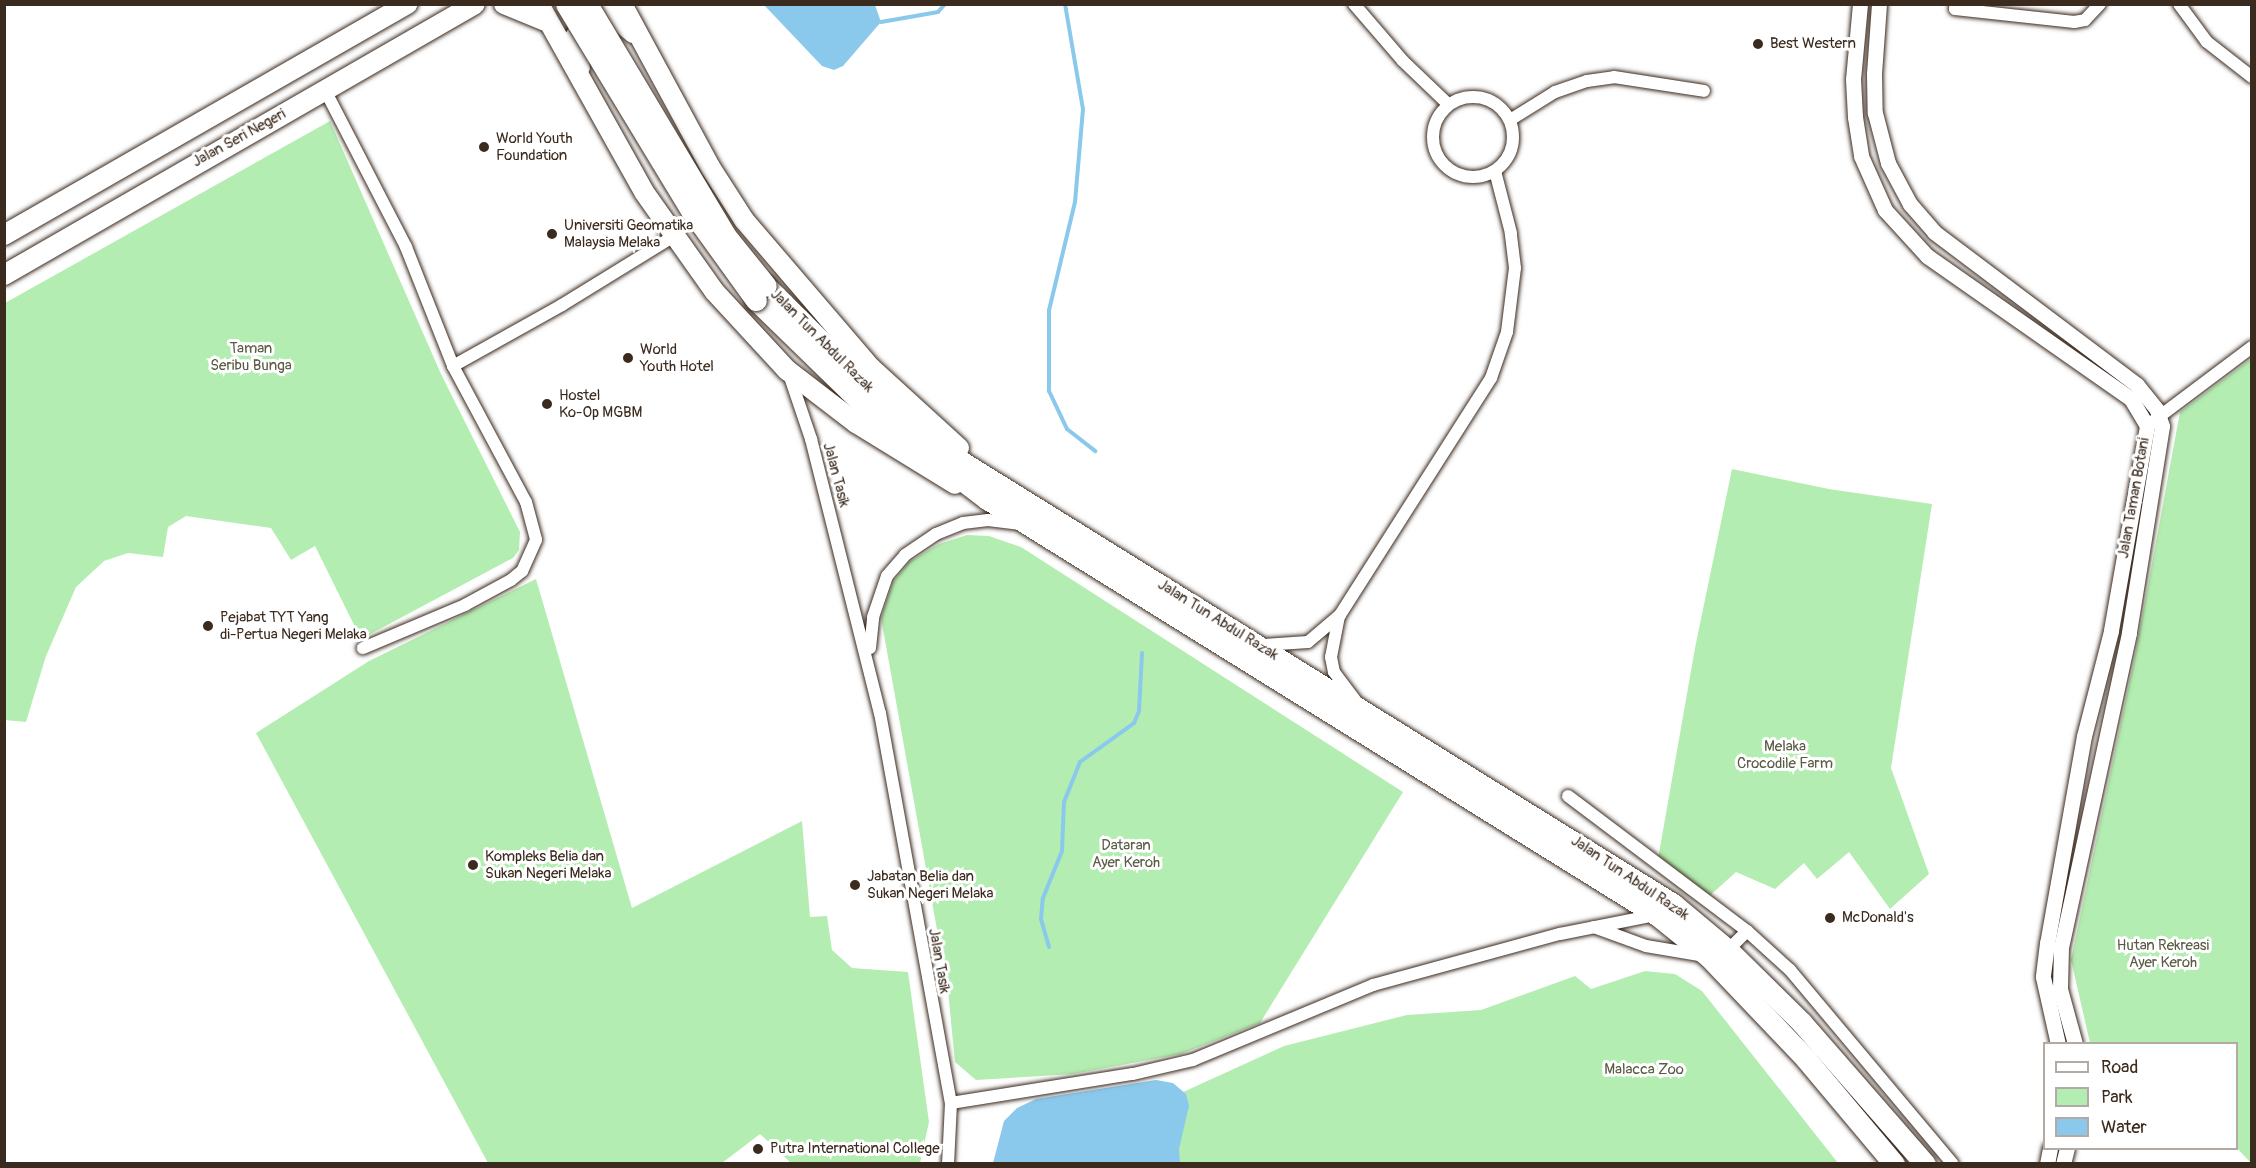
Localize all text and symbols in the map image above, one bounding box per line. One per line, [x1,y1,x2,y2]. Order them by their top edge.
place label: Best Western [1770,35,1856,53]
marker: Best Western [1751,37,1765,51]
street label: Jalan Seri Negeri [189,105,289,171]
place label: World Youth Foundation [496,129,572,164]
marker: World Youth Foundation [477,140,491,154]
place label: Universiti Geomatika Malaysia Melaka [564,216,693,251]
marker: Universiti Geomatika Malaysia Melaka [545,227,559,241]
street label: Jalan Tun Abdul Razak [767,286,877,396]
park label: Taman Seribu Bunga [210,339,292,374]
place label: World Youth Hotel [640,340,714,375]
marker: World Youth Hotel [621,351,635,365]
place label: Hostel Ko-Op MGBM [559,386,642,421]
marker: Hostel Ko-Op MGBM [540,397,554,411]
street label: Jalan Taman Botani [2115,436,2153,560]
street label: Jalan Tasik [819,441,853,509]
street label: Jalan Tun Abdul Razak [1154,576,1282,664]
place label: Pejabat TYT Yang di-Pertua Negeri Melaka [220,608,367,643]
marker: Pejabat TYT Yang di-Pertua Negeri Melaka [201,619,215,633]
park label: Melaka Crocodile Farm [1737,737,1833,772]
street label: Jalan Tun Abdul Razak [1567,832,1693,924]
park label: Dataran Ayer Keroh [1092,836,1160,871]
place label: Kompleks Belia dan Sukan Negeri Melaka [485,847,612,882]
marker: Kompleks Belia dan Sukan Negeri Melaka [466,858,480,872]
place label: Jabatan Belia dan Sukan Negeri Melaka [867,867,994,902]
marker: Jabatan Belia dan Sukan Negeri Melaka [848,878,862,892]
place label: McDonald's [1842,909,1914,927]
marker: McDonald's [1823,911,1837,925]
street label: Jalan Tasik [924,927,954,995]
park label: Hutan Rekreasi Ayer Keroh [2117,936,2209,971]
legend [2043,1042,2238,1150]
text: Road [2101,1056,2138,1079]
park label: Malacca Zoo [1604,1061,1684,1079]
text: Park [2101,1086,2133,1109]
text: Water [2101,1116,2147,1139]
place label: Putra International College [770,1140,940,1158]
marker: Putra International College [751,1142,765,1156]

